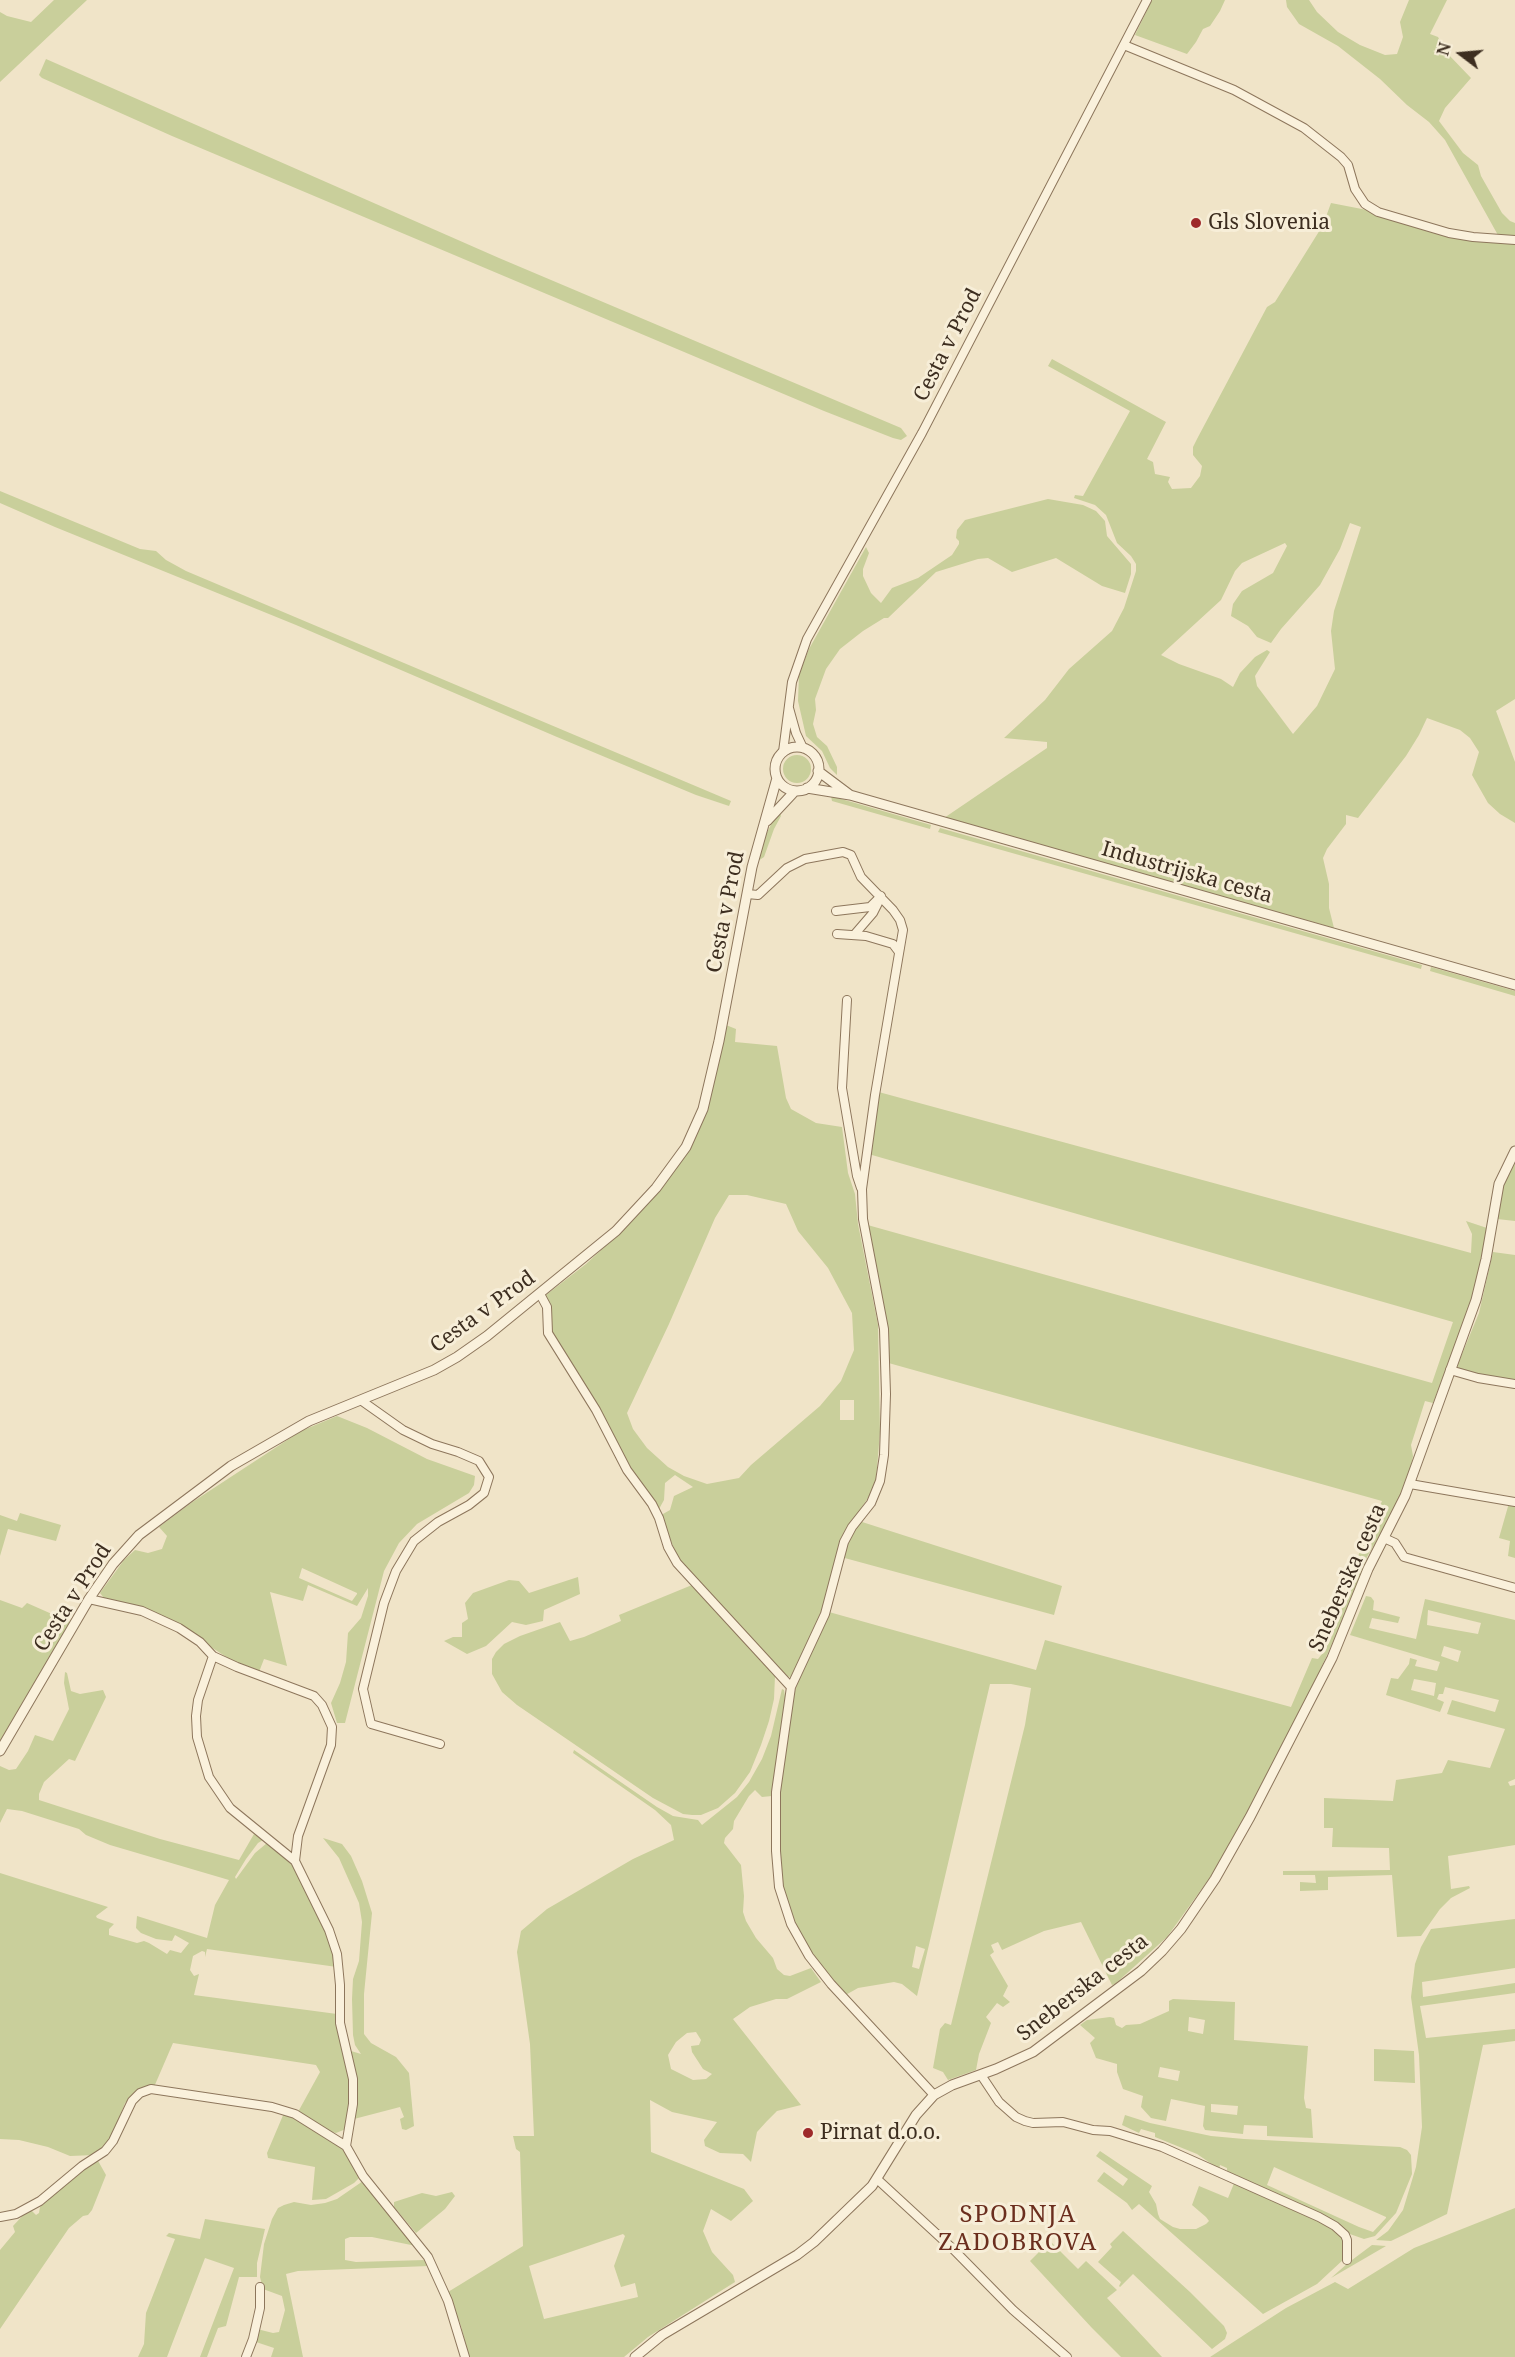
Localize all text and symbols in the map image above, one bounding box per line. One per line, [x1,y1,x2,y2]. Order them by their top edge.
north arrow [1431,24,1491,84]
text: N [1431,40,1456,58]
place label: Gls Slovenia [1208,210,1330,236]
marker: Gls Slovenia [1189,216,1203,230]
street label: Cesta v Prod [909,284,987,406]
street label: Industrijska cesta [1099,837,1275,909]
street label: Cesta v Prod [702,849,750,975]
street label: Cesta v Prod [426,1266,540,1358]
street label: Sneberska cesta [1304,1500,1392,1656]
street label: Cesta v Prod [29,1539,117,1657]
street label: Sneberska cesta [1012,1929,1154,2047]
place label: Pirnat d.o.o. [820,2120,940,2146]
marker: Pirnat d.o.o. [801,2126,815,2140]
district label: SPODNJA ZADOBROVA [938,2201,1098,2257]

